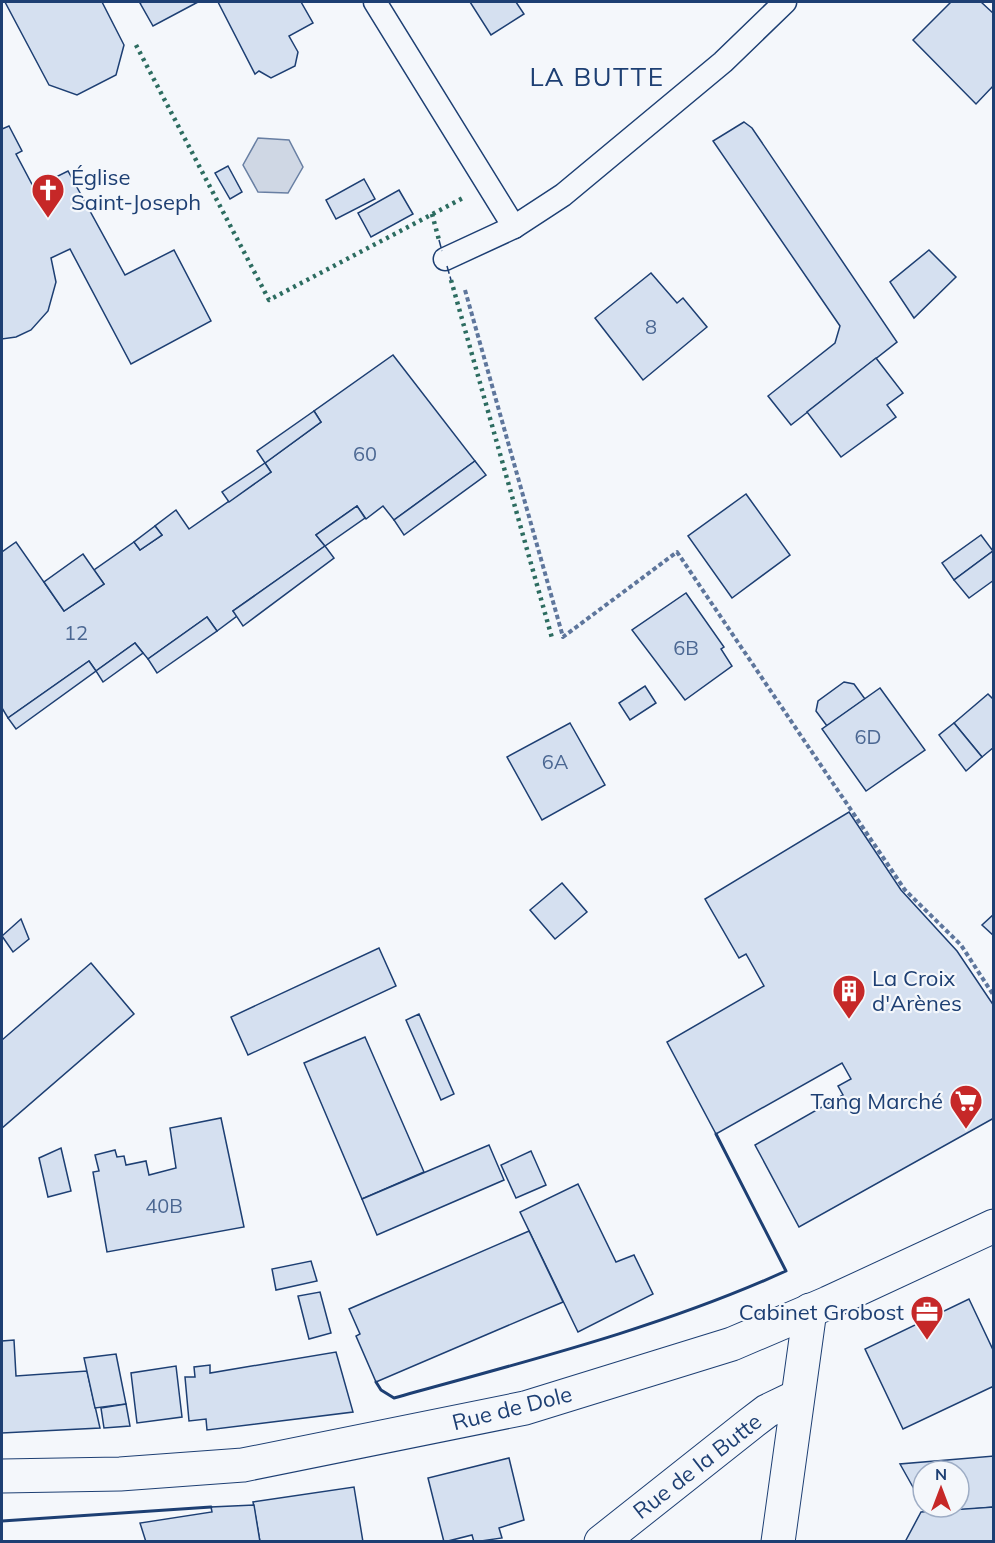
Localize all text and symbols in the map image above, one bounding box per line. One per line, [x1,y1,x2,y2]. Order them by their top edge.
district label: LA BUTTE [529,60,665,93]
place label: Église Saint-Joseph [71,163,201,216]
church icon: Église Saint-Joseph [30,172,66,219]
house number: 8 [645,314,657,339]
house number: 60 [353,441,377,466]
house number: 12 [64,620,88,645]
house number: 6B [673,635,699,660]
house number: 6D [855,724,881,749]
house number: 6A [542,749,569,774]
place label: La Croix d'Arènes [872,964,962,1017]
building icon: La Croix d'Arènes [831,973,867,1020]
supermarket icon: Tang Marché [948,1083,984,1130]
place label: Tang Marché [811,1087,943,1115]
house number: 40B [145,1193,183,1218]
office icon: Cabinet Grobost [909,1294,945,1341]
place label: Cabinet Grobost [739,1298,904,1326]
street label: Rue de Dole [449,1380,575,1436]
street label: Rue de la Butte [627,1407,767,1525]
north arrow [911,1459,971,1519]
text: N [935,1464,947,1484]

